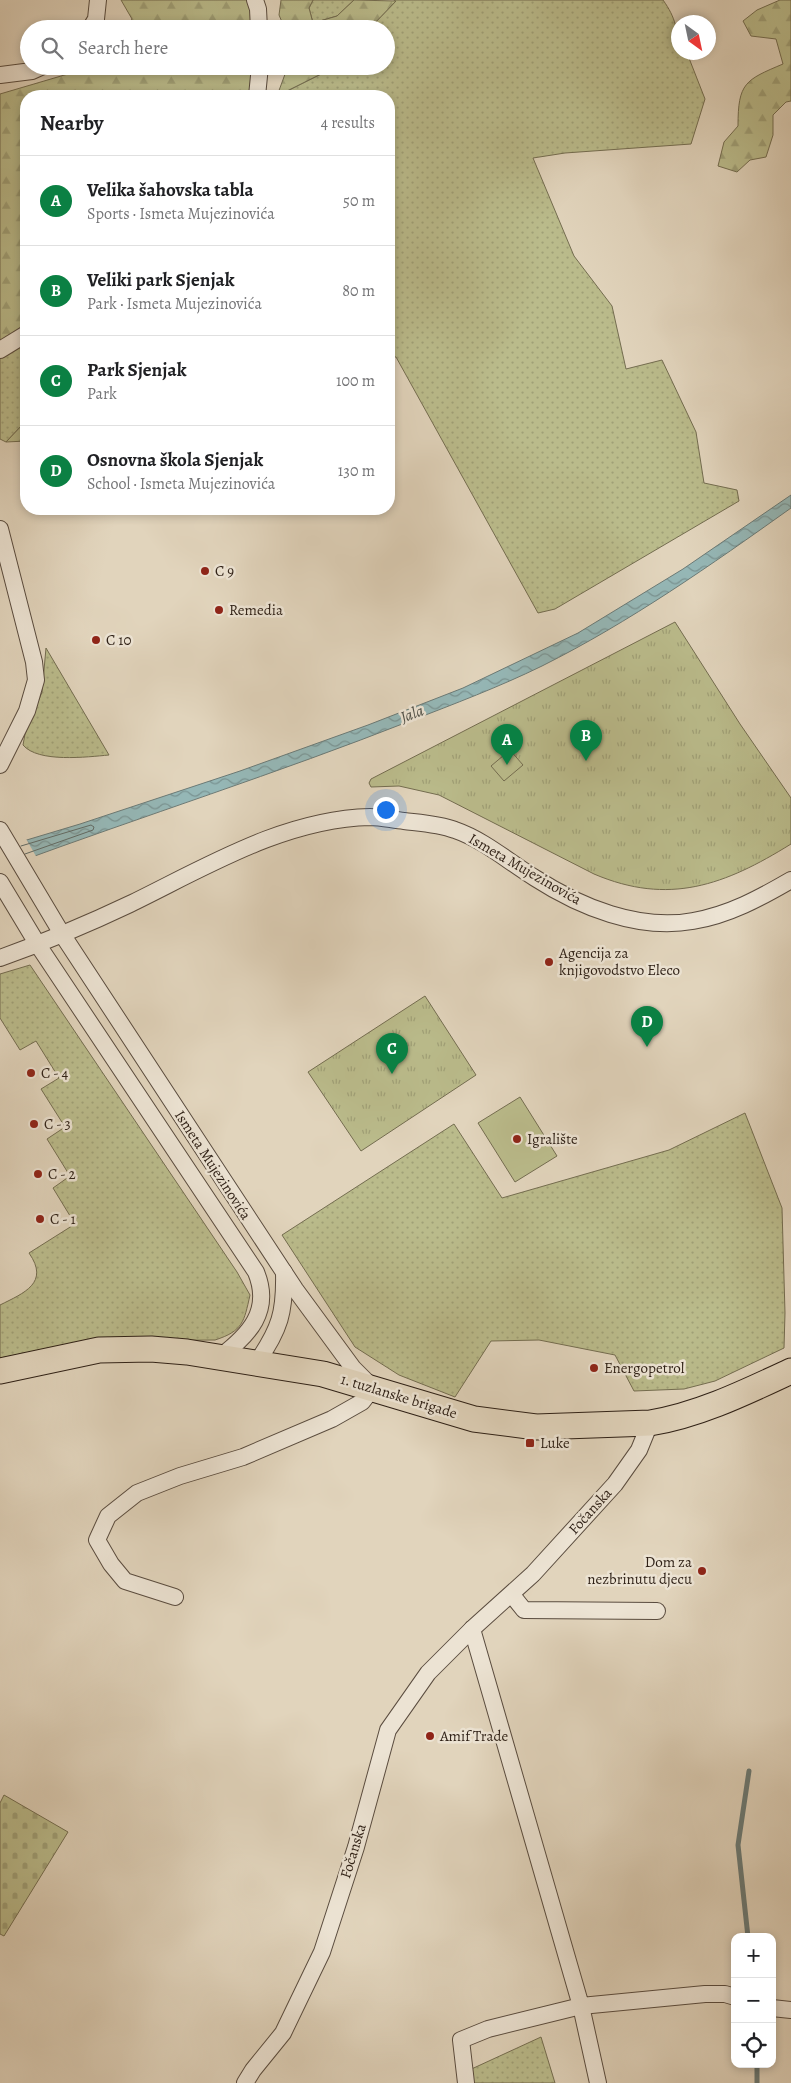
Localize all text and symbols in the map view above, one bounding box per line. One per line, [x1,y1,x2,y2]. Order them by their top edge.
north arrow [671,15,716,60]
search box [20,20,395,75]
icon: search [38,34,66,62]
text: Search here [78,35,168,61]
text: Nearby [40,109,103,137]
text: 4 results [321,112,375,134]
text: Velika šahovska tabla [87,177,254,203]
text: A [51,190,61,212]
text: 50 m [343,190,375,212]
text: Sports · Ismeta Mujezinovića [87,203,275,225]
text: Veliki park Sjenjak [87,267,235,293]
text: B [51,280,61,302]
text: 80 m [342,280,375,302]
text: Park · Ismeta Mujezinovića [87,293,262,315]
text: Park Sjenjak [87,357,186,383]
text: C [51,370,61,392]
text: 100 m [336,370,375,392]
text: Park [87,383,117,405]
text: Osnovna škola Sjenjak [87,447,263,473]
text: D [50,460,62,482]
text: 130 m [338,460,375,482]
text: School · Ismeta Mujezinovića [87,473,275,495]
place label: C 9 [215,561,234,581]
marker: C 9 [199,565,211,577]
place label: Remedia [229,600,283,620]
marker: Remedia [213,604,225,616]
place label: C 10 [106,630,132,650]
marker: C 10 [90,634,102,646]
water label: Jala [396,699,427,729]
pin: B [570,720,602,761]
pin: A [491,724,523,765]
your location [373,797,399,823]
street label: Ismeta Mujezinovića [465,829,585,909]
place label: Agencija za knjigovodstvo Eleco [558,943,680,980]
marker: Agencija za knjigovodstvo Eleco [543,956,555,968]
pin: D [631,1006,663,1047]
pin: C [376,1033,408,1074]
place label: C - 4 [41,1063,68,1083]
marker: C - 4 [25,1067,37,1079]
street label: Ismeta Mujezinovića [170,1106,256,1224]
place label: C - 3 [44,1114,71,1134]
marker: C - 3 [28,1118,40,1130]
place label: Igralište [527,1129,578,1149]
marker: Igralište [511,1133,523,1145]
place label: C - 2 [48,1164,76,1184]
marker: C - 2 [32,1168,44,1180]
place label: C - 1 [50,1209,76,1229]
marker: C - 1 [34,1213,46,1225]
place label: Energopetrol [604,1358,685,1378]
marker: Energopetrol [588,1362,600,1374]
street label: 1. tuzlanske brigade [338,1369,460,1423]
place label: Luke [540,1433,570,1453]
marker: Luke [524,1437,536,1449]
street label: Fočanska [564,1483,616,1539]
place label: Dom za nezbrinutu djecu [587,1552,693,1589]
marker: Dom za nezbrinutu djecu [696,1565,708,1577]
place label: Amif Trade [439,1726,508,1746]
marker: Amif Trade [424,1730,436,1742]
street label: Fočanska [335,1821,371,1881]
map controls [731,1933,776,2068]
button: + [731,1933,776,1978]
button: − [731,1978,776,2023]
button: locate [731,2023,776,2068]

